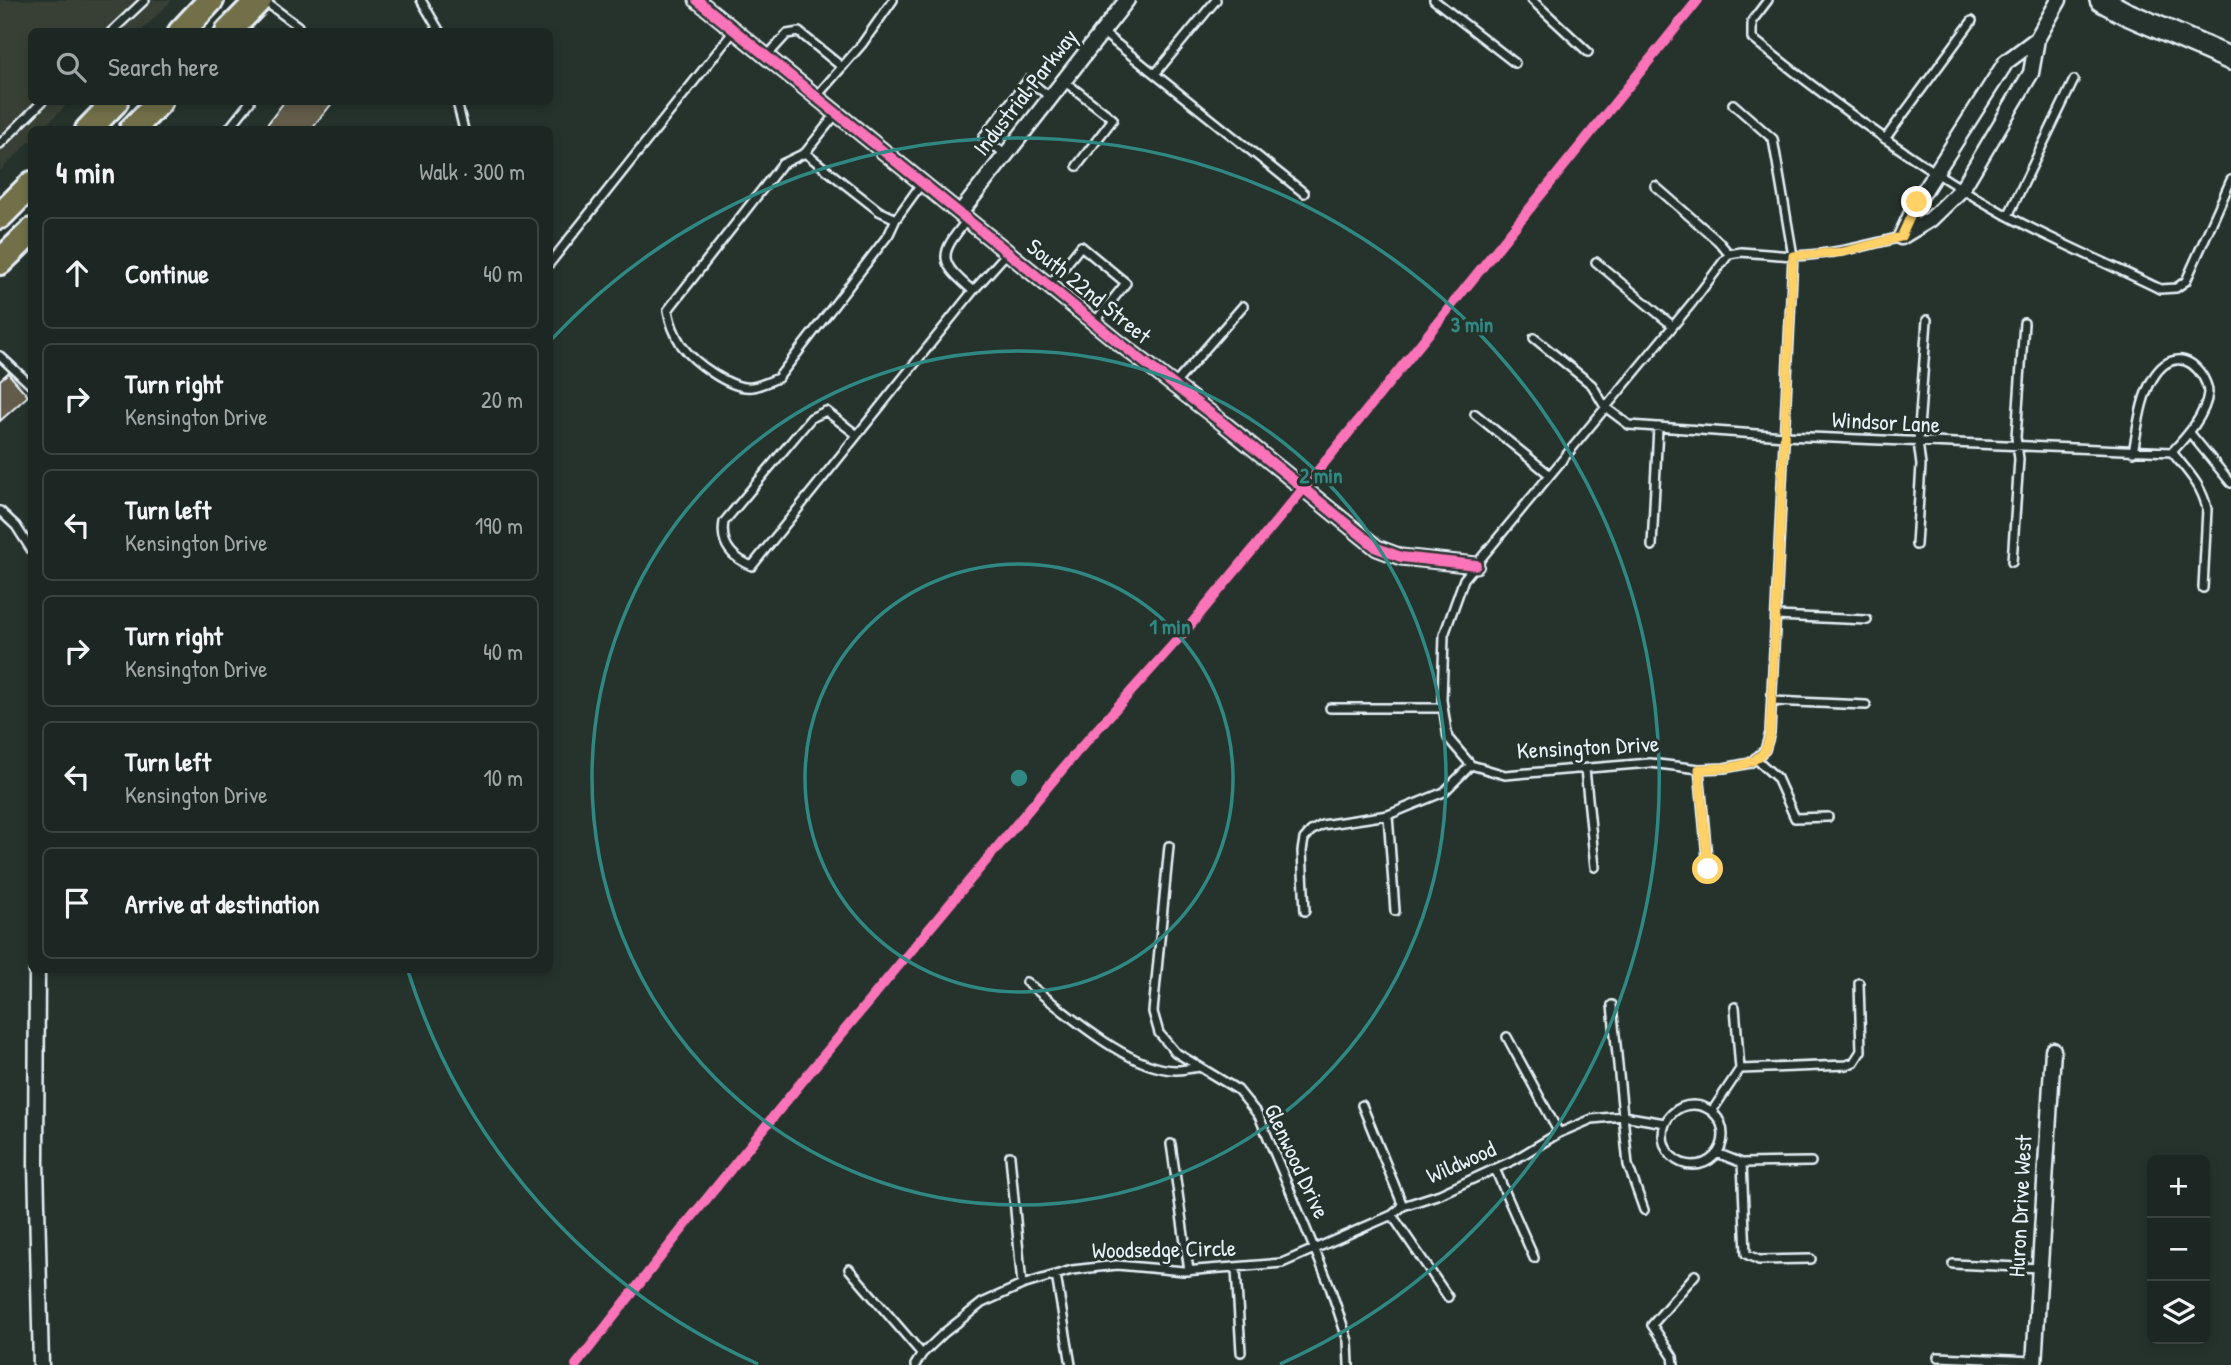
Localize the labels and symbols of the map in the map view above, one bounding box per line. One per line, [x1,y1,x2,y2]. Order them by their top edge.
street label: Industrial Parkway [965,22,1084,162]
route end [1901,186,1932,217]
street label: South 22nd Street [1021,231,1159,351]
text: 3 min [1451,310,1493,339]
street label: Windsor Lane [1831,403,1941,440]
text: 2 min [1299,461,1343,490]
text: 1 min [1150,612,1190,641]
street label: Kensington Drive [1516,727,1660,766]
centre of rings [1007,766,1031,790]
route start [1692,853,1723,884]
street label: Glenwood Drive [1257,1098,1338,1223]
street label: Wildwood [1421,1133,1500,1190]
street label: Huron Drive West [2000,1133,2039,1278]
street label: Woodsedge Circle [1092,1232,1236,1265]

